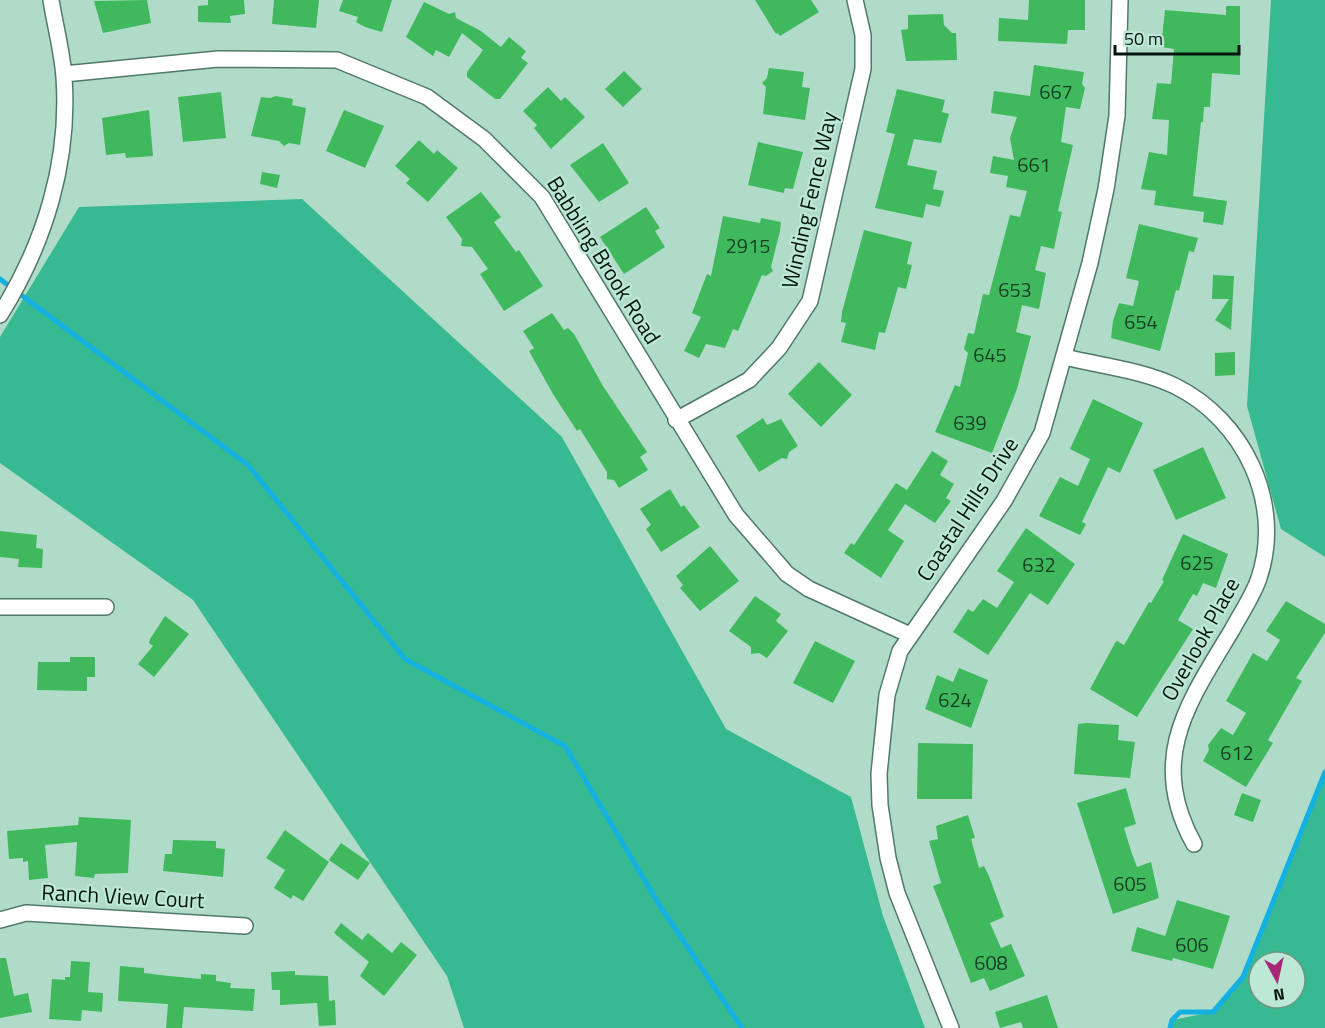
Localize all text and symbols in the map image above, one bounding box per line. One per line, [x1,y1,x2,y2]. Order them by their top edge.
scale bar [1115,18,1240,56]
text: 50 m [1124,25,1163,52]
house number: 667 [1039,76,1073,107]
street label: Winding Fence Way [772,108,846,292]
house number: 661 [1017,149,1051,180]
street label: Babbling Brook Road [539,169,669,351]
house number: 2915 [726,230,770,261]
house number: 653 [998,274,1032,305]
house number: 654 [1124,306,1158,337]
house number: 645 [973,339,1007,370]
house number: 639 [953,407,987,438]
street label: Coastal Hills Drive [907,430,1027,588]
house number: 625 [1180,547,1214,578]
house number: 632 [1022,549,1056,580]
street label: Overlook Place [1152,571,1248,707]
house number: 624 [938,684,972,715]
house number: 612 [1220,737,1254,768]
house number: 605 [1113,868,1147,899]
street label: Ranch View Court [41,875,206,917]
house number: 606 [1175,929,1209,960]
house number: 608 [974,947,1008,978]
north arrow [1247,950,1307,1010]
text: N [1272,982,1286,1008]

